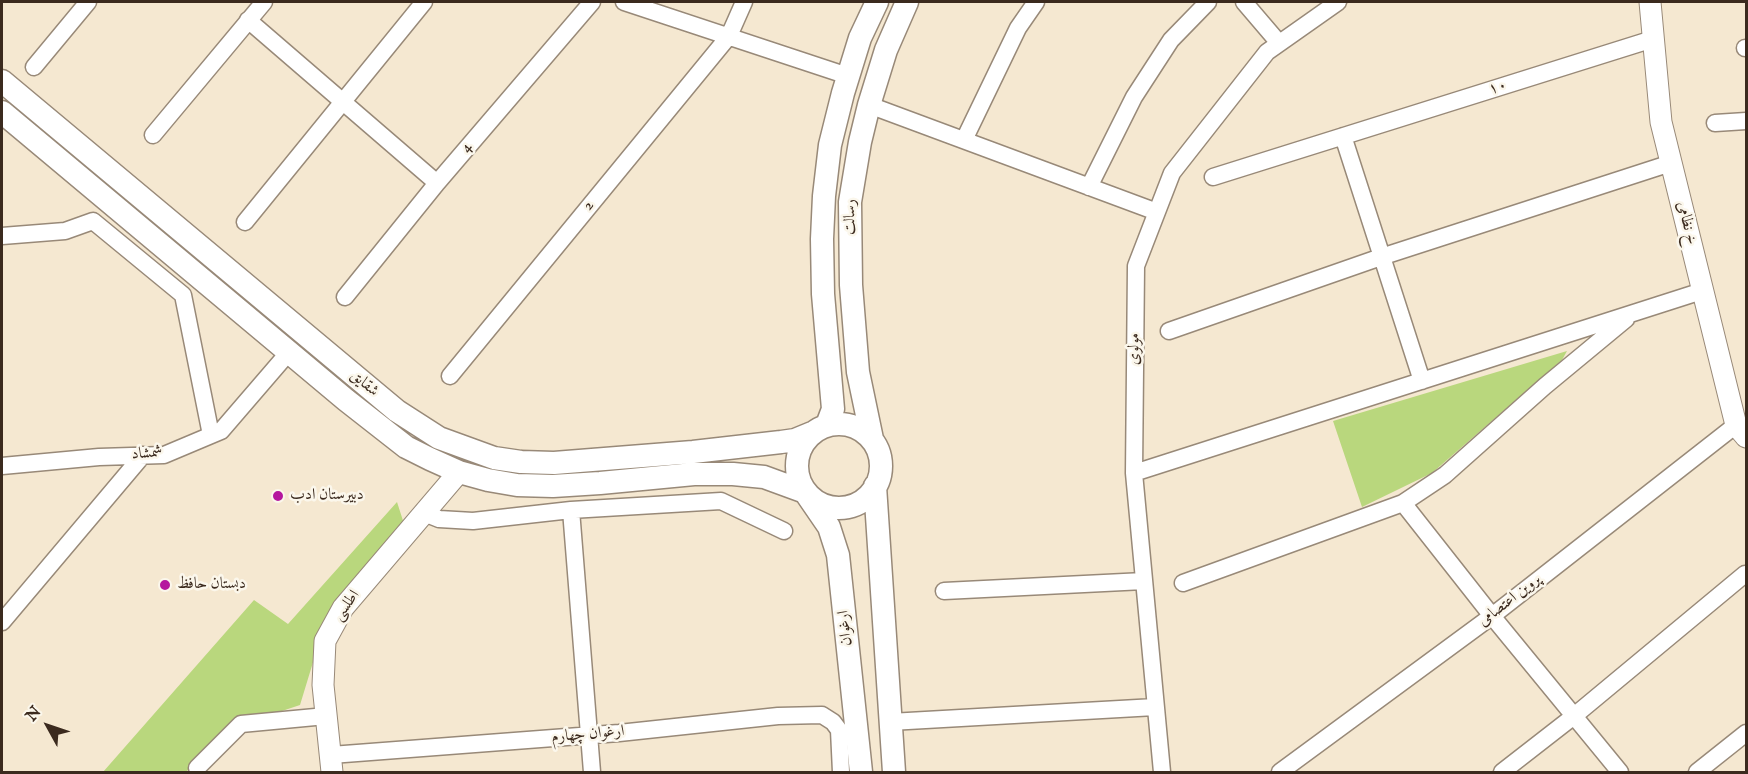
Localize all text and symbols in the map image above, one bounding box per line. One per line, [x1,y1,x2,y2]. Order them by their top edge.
street label: ۱۰ [1486,76,1510,100]
street label: 4 [457,139,477,157]
street label: 2 [579,197,599,215]
street label: رسالت [841,199,861,235]
street label: خ نظامی [1671,200,1701,246]
street label: مولوی [1125,333,1145,365]
street label: شقایق [346,367,382,401]
street label: شمشاد [131,443,163,465]
place label: دبیرستان ادب [290,486,364,506]
marker: دبیرستان ادب [271,489,285,503]
street label: پروین اعتصامی [1475,571,1545,631]
place label: دبستان حافظ [177,575,246,595]
marker: دبستان حافظ [158,578,172,592]
street label: اطلسی [329,587,365,625]
street label: ارغوان [835,609,857,647]
north arrow [18,696,78,756]
text: N [22,703,46,726]
street label: ارغوان چهارم [551,722,625,748]

